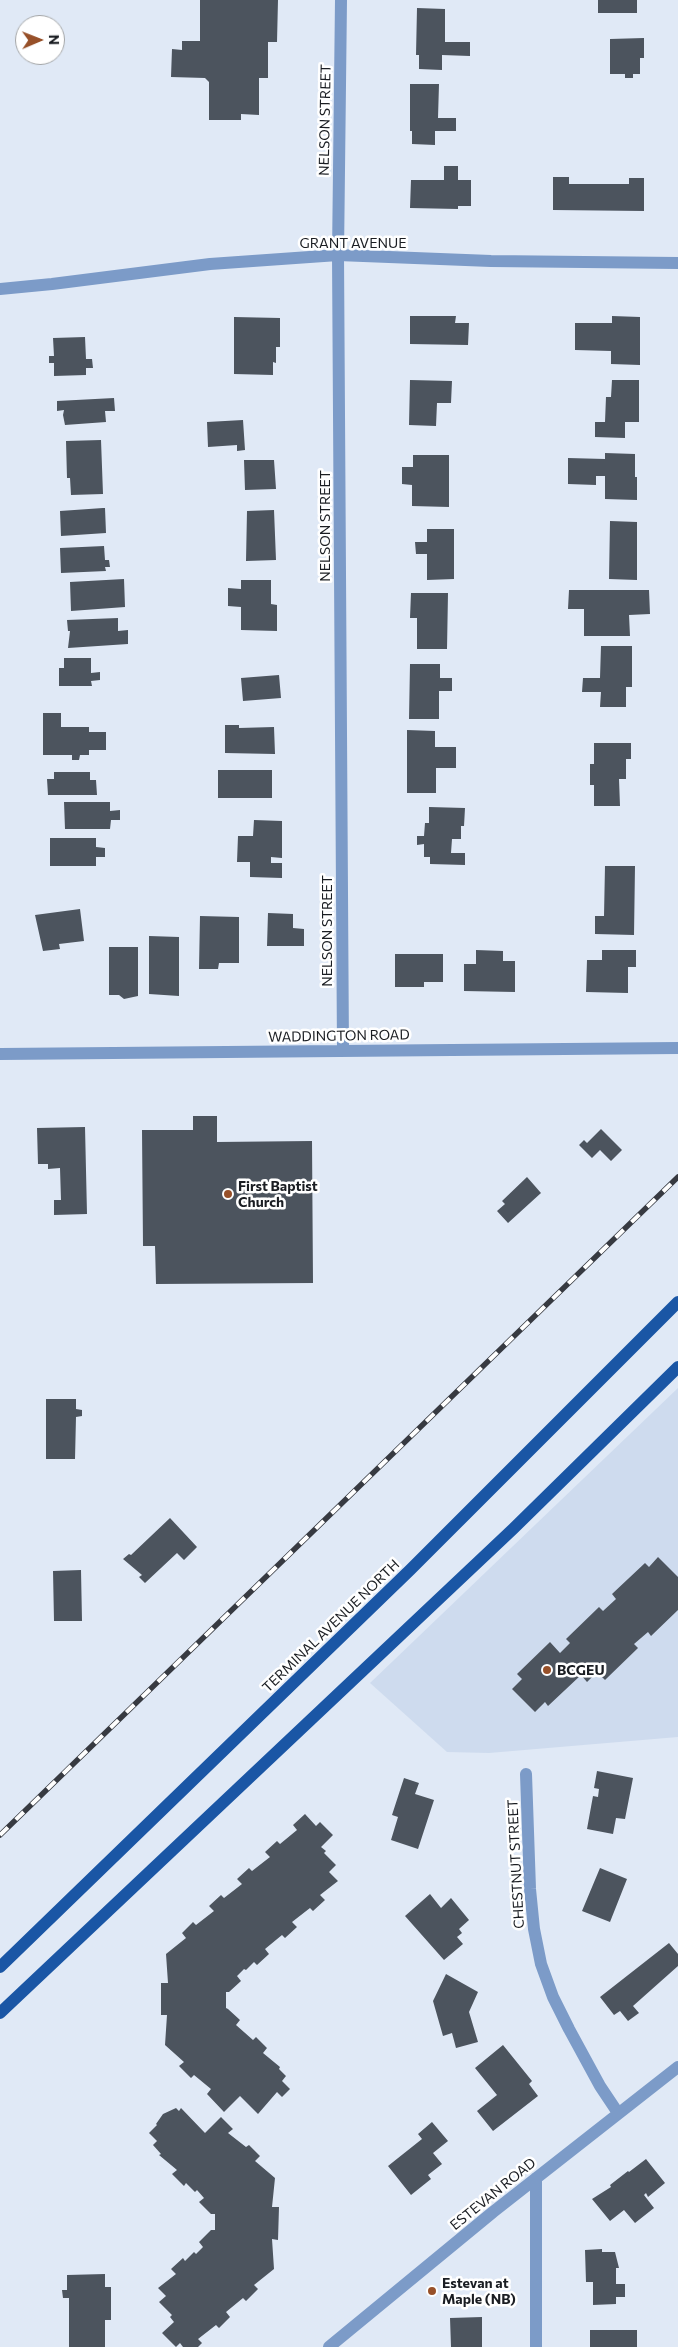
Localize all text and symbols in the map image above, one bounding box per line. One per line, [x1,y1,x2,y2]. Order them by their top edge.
north arrow [15,15,65,65]
text: N [46,34,63,45]
street label: NELSON STREET [316,64,334,176]
street label: GRANT AVENUE [299,235,407,251]
street label: NELSON STREET [317,470,333,582]
street label: NELSON STREET [319,875,335,987]
street label: WADDINGTON ROAD [268,1026,410,1046]
place label: First Baptist Church [238,1178,318,1210]
marker: First Baptist Church [222,1188,234,1200]
street label: TERMINAL AVENUE NORTH [259,1556,403,1696]
place label: BCGEU [557,1662,605,1678]
marker: BCGEU [541,1664,553,1676]
street label: CHESTNUT STREET [504,1799,528,1929]
street label: ESTEVAN ROAD [447,2154,539,2234]
place label: Estevan at Maple (NB) [442,2275,516,2308]
marker: Estevan at Maple (NB) [426,2285,438,2297]

